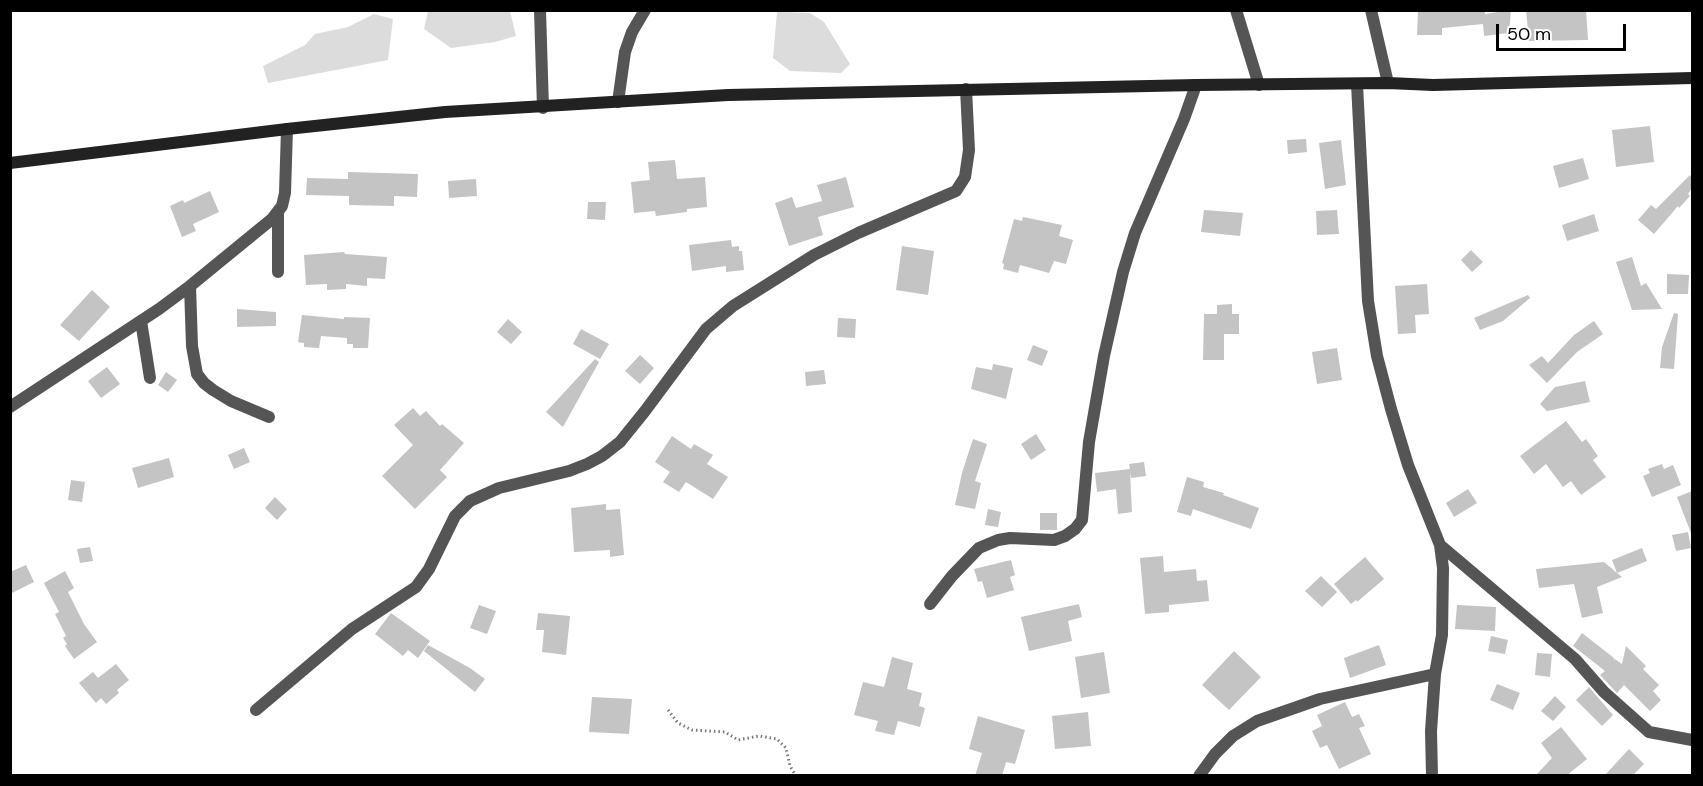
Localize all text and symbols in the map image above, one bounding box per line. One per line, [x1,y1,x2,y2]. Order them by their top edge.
scale bar [1499,12,1630,50]
text: 50 m [1507,22,1551,46]

